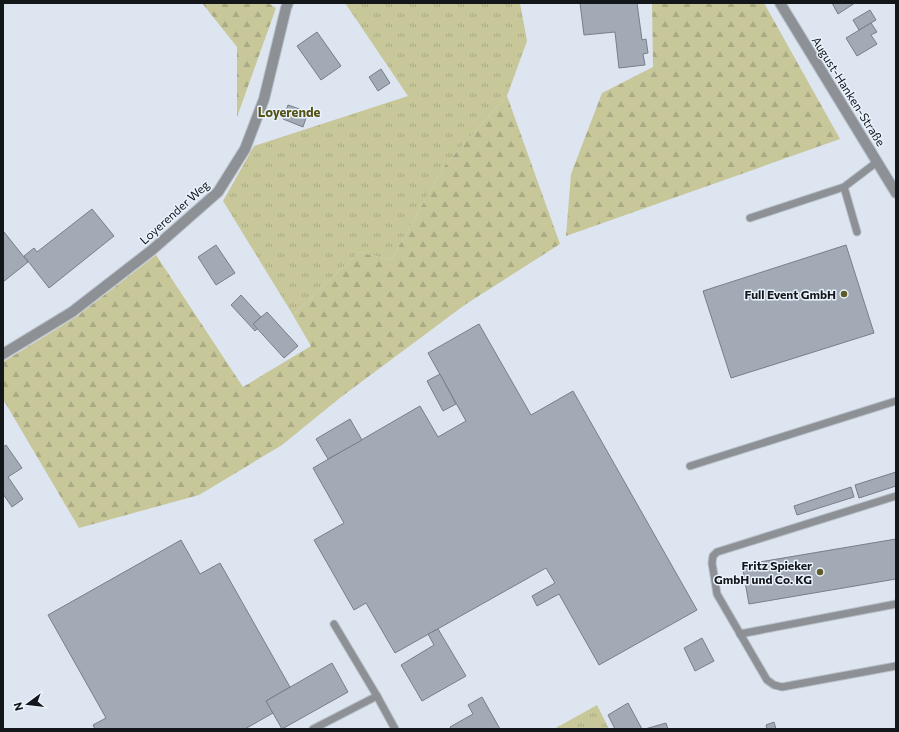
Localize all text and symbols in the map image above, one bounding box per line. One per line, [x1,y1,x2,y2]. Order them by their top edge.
street label: August-Hanken-Straße [810,34,888,148]
district label: Loyerende [258,104,321,120]
street label: Loyerender Weg [136,177,212,247]
place label: Full Event GmbH [744,287,836,301]
marker: Full Event GmbH [839,289,849,299]
place label: Fritz Spieker GmbH und Co. KG [714,558,812,586]
marker: Fritz Spieker GmbH und Co. KG [815,567,825,577]
north arrow [8,684,48,724]
text: N [11,701,25,712]

